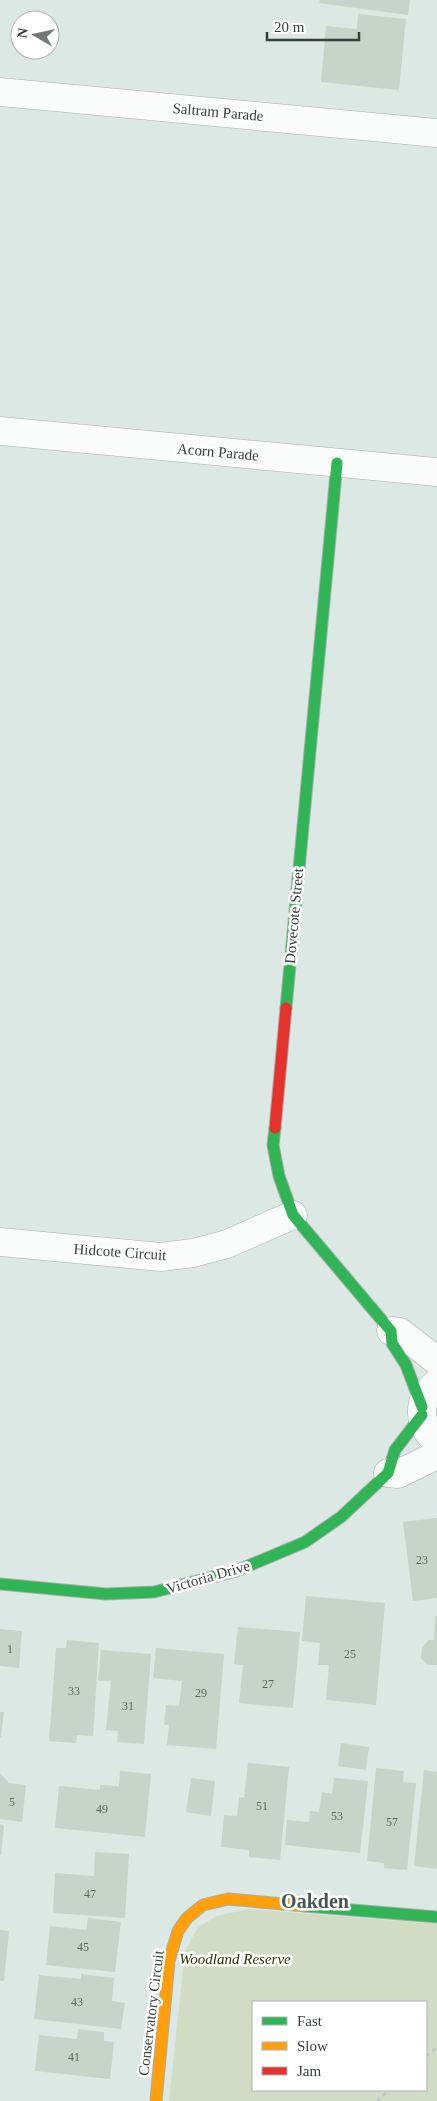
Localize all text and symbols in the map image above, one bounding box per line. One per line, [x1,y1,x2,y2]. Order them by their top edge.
north arrow [10,10,60,60]
scale bar [267,10,360,42]
text: 20 m [274,19,305,35]
text: N [14,27,31,39]
street label: Saltram Parade [172,100,264,124]
street label: Acorn Parade [176,440,260,464]
street label: Dovecote Street [282,867,306,965]
street label: Hidcote Circuit [73,1241,168,1263]
house number: 23 [416,1553,428,1567]
street label: Victoria Drive [164,1557,252,1597]
house number: 1 [7,1642,13,1656]
house number: 25 [344,1647,356,1661]
house number: 27 [262,1677,274,1691]
house number: 33 [68,1684,80,1698]
house number: 29 [195,1686,207,1700]
house number: 31 [122,1699,134,1713]
house number: 5 [9,1795,15,1809]
house number: 51 [256,1799,268,1813]
house number: 49 [96,1802,108,1816]
house number: 53 [331,1809,343,1823]
house number: 57 [386,1815,398,1829]
house number: 47 [84,1887,96,1901]
district label: Oakden [281,1890,349,1912]
house number: 45 [77,1940,89,1954]
street label: Conservatory Circuit [135,1949,167,2077]
park label: Woodland Reserve [179,1951,291,1967]
house number: 43 [71,1995,83,2009]
legend [252,2001,427,2091]
text: Fast [297,2013,323,2029]
text: Slow [297,2038,328,2054]
house number: 41 [68,2050,80,2064]
text: Jam [297,2063,321,2079]

